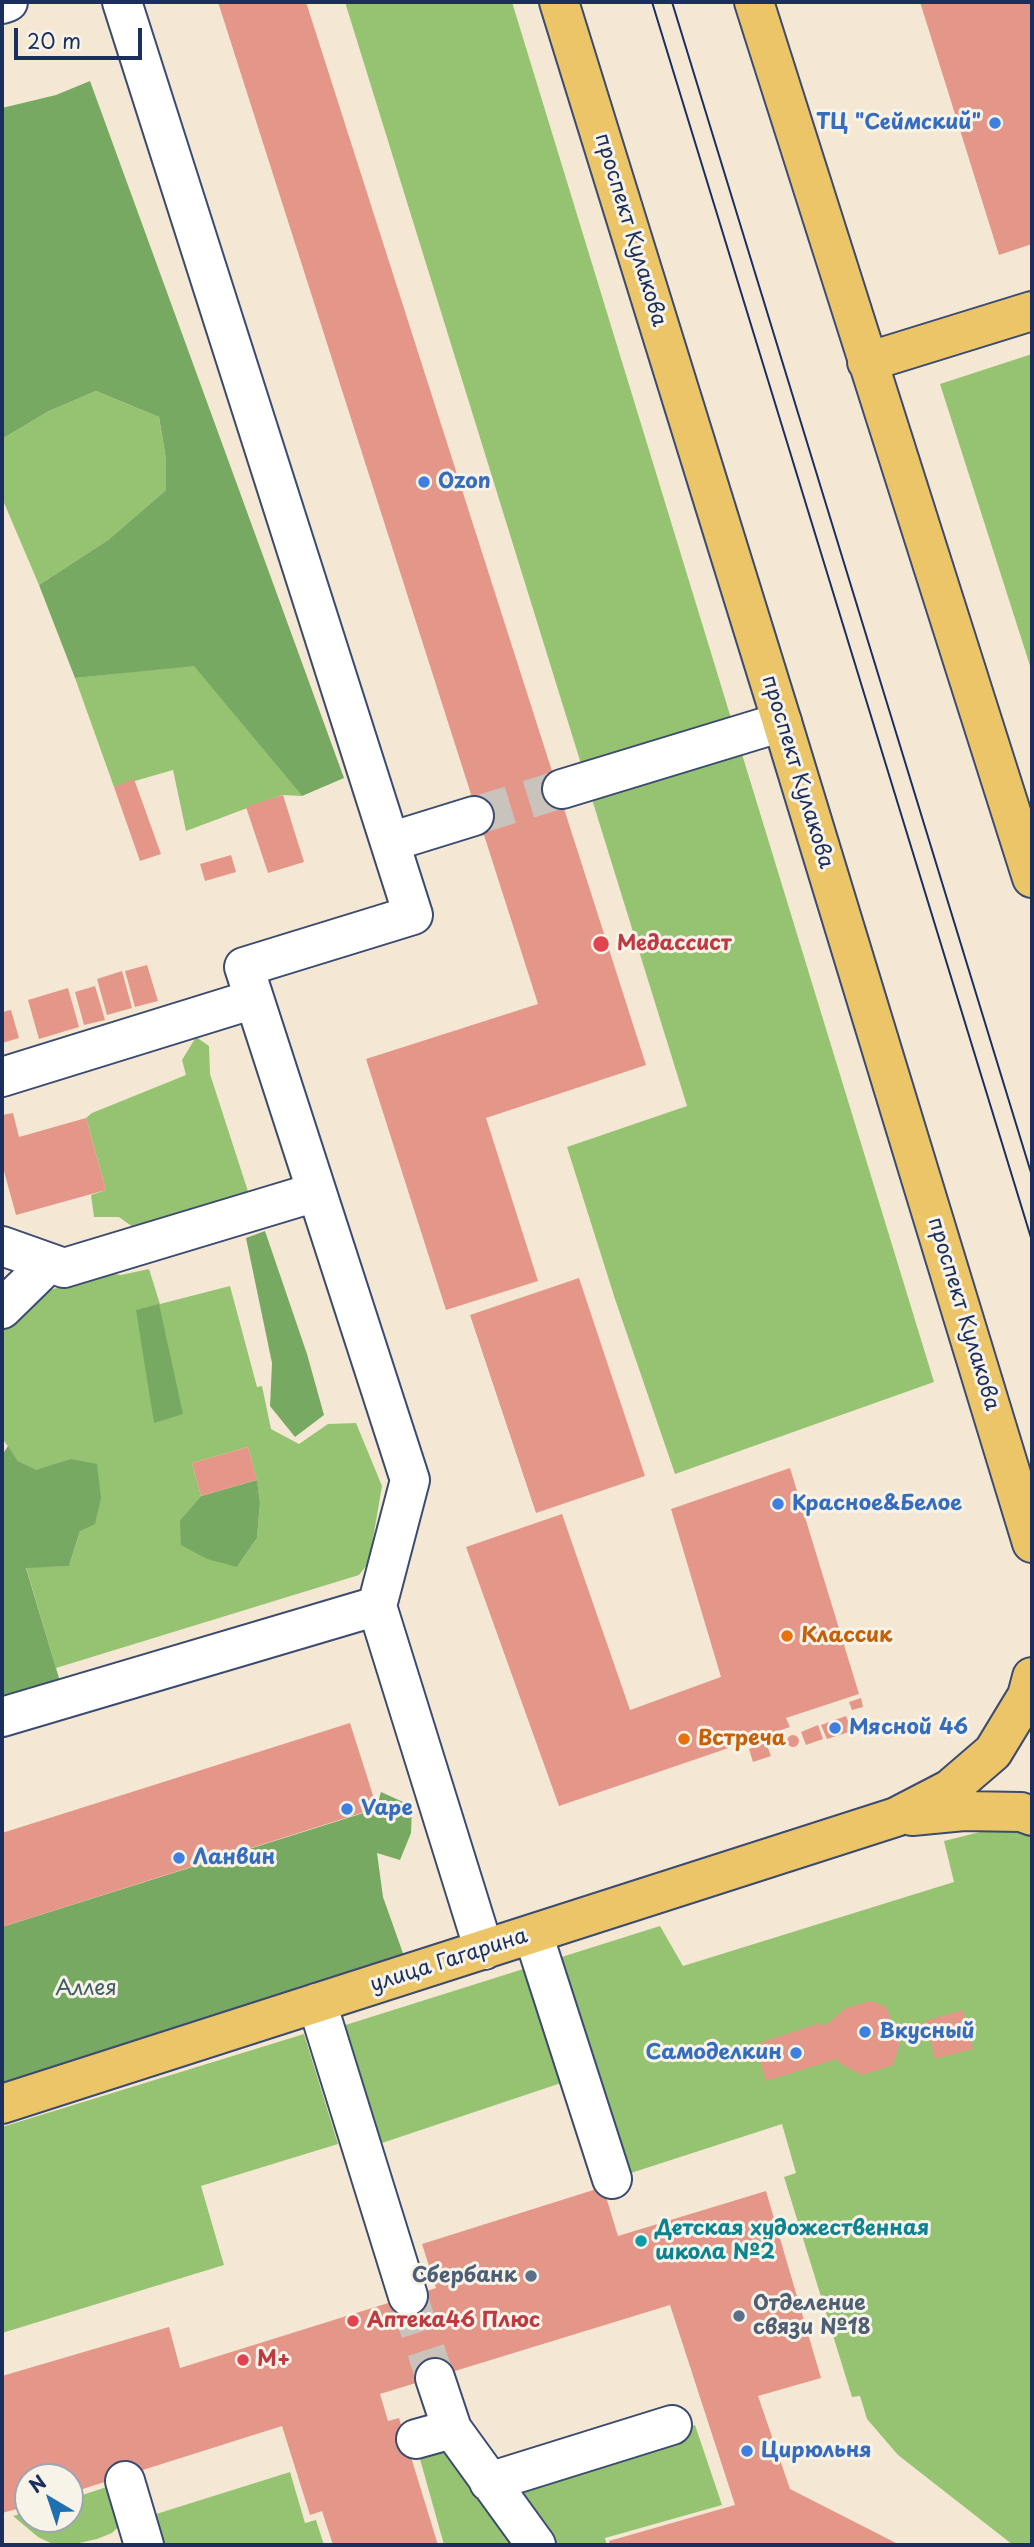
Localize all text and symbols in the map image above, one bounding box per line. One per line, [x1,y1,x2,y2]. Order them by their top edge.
scale bar [18,14,145,58]
text: 20 m [27,24,81,56]
place label: ТЦ "Сеймский" [816,110,981,136]
marker: ТЦ "Сеймский" [987,115,1003,131]
street label: проспект Кулакова [589,130,671,330]
place label: Ozon [438,469,491,495]
marker: Ozon [416,474,432,490]
street label: проспект Кулакова [756,672,838,872]
place label: Медассист [617,931,731,957]
marker: Медассист [591,934,611,954]
street label: проспект Кулакова [922,1214,1004,1414]
place label: Красное&Белое [792,1491,962,1517]
marker: Красное&Белое [770,1496,786,1512]
place label: Классик [801,1623,892,1649]
marker: Классик [779,1628,795,1644]
place label: Мясной 46 [849,1715,968,1741]
marker: Мясной 46 [827,1720,843,1736]
place label: Встреча [698,1726,786,1752]
marker: Встреча [676,1731,692,1747]
place label: Vape [361,1796,413,1822]
marker: Vape [339,1801,355,1817]
place label: Ланвин [193,1845,275,1871]
marker: Ланвин [171,1850,187,1866]
street label: улица Гагарина [367,1924,531,1998]
park label: Аллея [55,1976,117,2002]
place label: Вкусный [879,2019,975,2045]
marker: Вкусный [857,2024,873,2040]
place label: Самоделкин [646,2040,782,2066]
marker: Самоделкин [788,2045,804,2061]
place label: Детская художественная школа №2 [655,2216,929,2266]
marker: Детская художественная школа №2 [633,2233,649,2249]
place label: Сбербанк [412,2263,517,2289]
marker: Сбербанк [523,2268,539,2284]
place label: Отделение связи №18 [753,2291,871,2341]
place label: Аптека46 Плюс [367,2308,540,2334]
marker: Отделение связи №18 [731,2308,747,2324]
marker: Аптека46 Плюс [345,2313,361,2329]
place label: М+ [257,2347,290,2373]
marker: М+ [235,2352,251,2368]
place label: Цирюльня [761,2438,872,2464]
marker: Цирюльня [739,2443,755,2459]
north arrow [14,2463,84,2533]
text: N [22,2468,52,2499]

